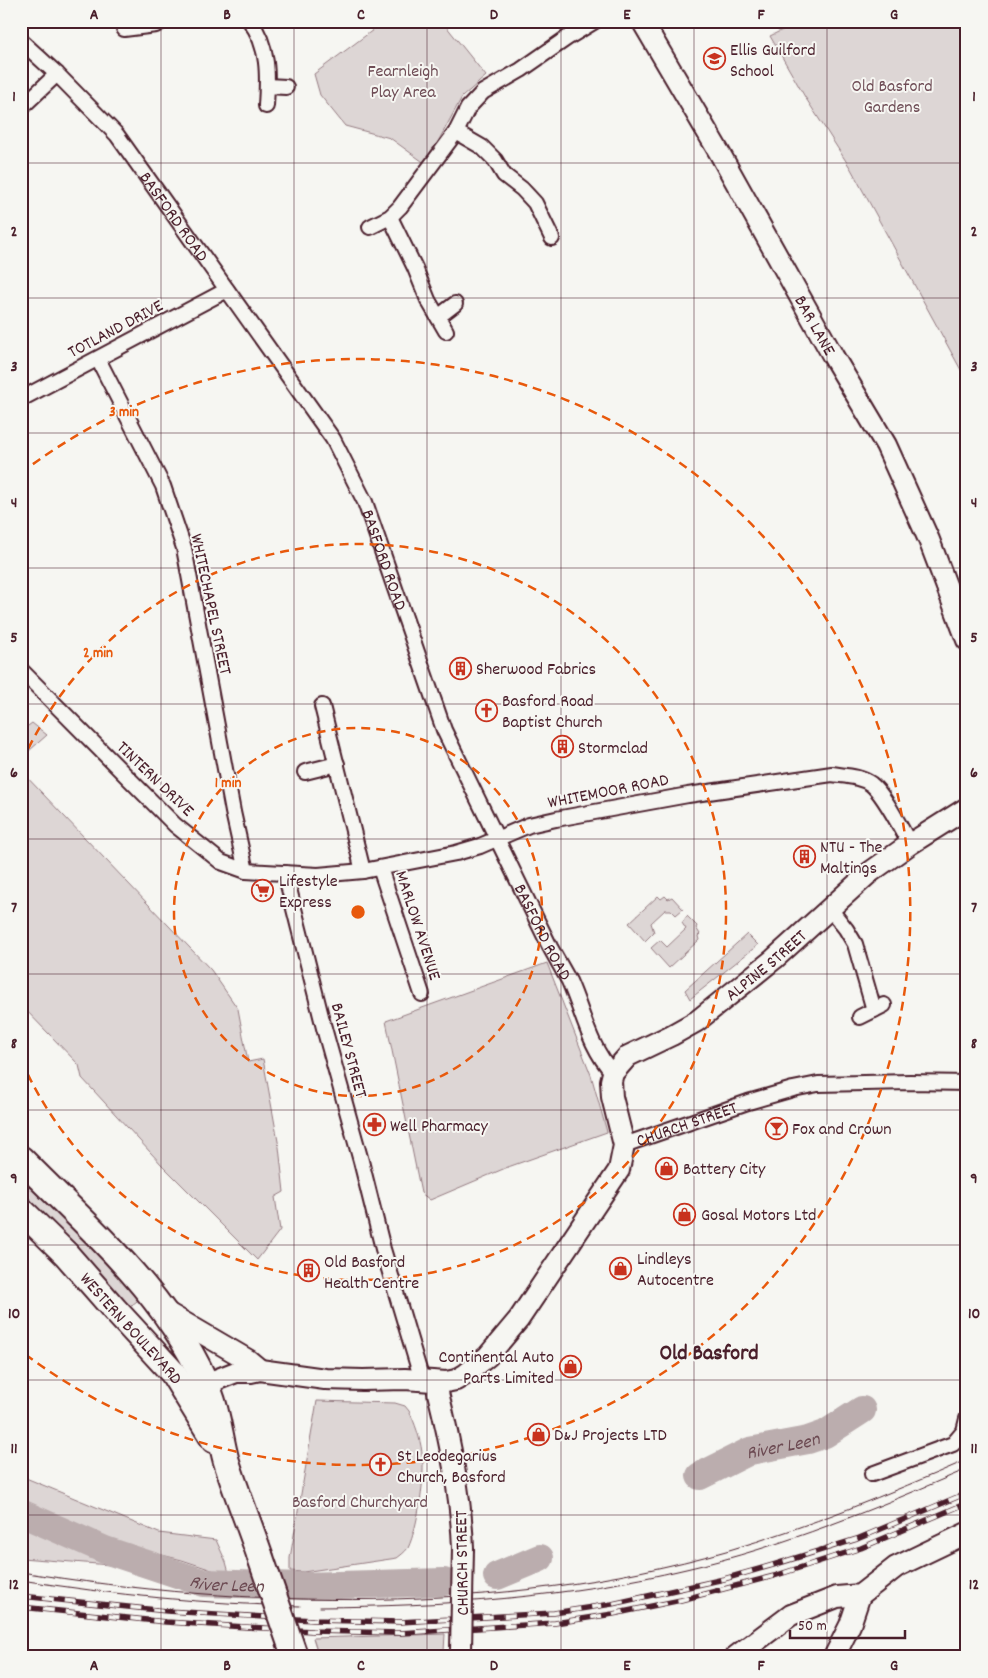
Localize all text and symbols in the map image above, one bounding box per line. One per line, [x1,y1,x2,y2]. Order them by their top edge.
text: A [90,4,99,27]
text: B [223,4,231,27]
text: C [357,4,365,27]
text: D [490,4,499,27]
text: E [623,4,631,27]
text: F [757,4,765,27]
text: G [890,4,898,27]
place label: Ellis Guilford School [730,39,816,85]
school or university icon: Ellis Guilford School [702,47,726,71]
park label: Fearnleigh Play Area [367,60,439,106]
park label: Old Basford Gardens [851,75,933,121]
text: 1 [12,86,16,109]
text: 1 [972,86,976,109]
street label: BASFORD ROAD [132,168,213,268]
text: 2 [11,221,18,244]
text: 2 [971,221,978,244]
street label: BAR LANE [787,291,840,361]
street label: TOTLAND DRIVE [64,295,168,366]
text: 3 [10,356,18,379]
text: 3 [970,356,978,379]
text: 3 min [109,402,139,424]
text: 4 [11,492,17,515]
text: 4 [971,492,977,515]
street label: BASFORD ROAD [354,507,412,614]
street label: WHITECHAPEL STREET [182,532,237,677]
text: 5 [10,627,18,650]
text: 5 [970,627,978,650]
text: 2 min [83,643,113,665]
building icon: Sherwood Fabrics [448,656,472,680]
place label: Sherwood Fabrics [476,658,596,683]
place label: Basford Road Baptist Church [502,690,603,736]
church icon: Basford Road Baptist Church [474,698,498,722]
building icon: Stormclad [550,735,574,759]
street label: TINTERN DRIVE [110,736,199,823]
place label: Stormclad [578,737,648,762]
text: 6 [10,762,18,785]
text: 6 [970,762,978,785]
street label: WHITEMOOR ROAD [546,768,671,816]
text: 1 min [215,773,241,795]
place label: NTU - The Maltings [820,836,883,882]
building icon: NTU - The Maltings [792,844,816,868]
street label: MARLOW AVENUE [387,868,446,984]
place label: Lifestyle Express [279,870,338,916]
supermarket icon: Lifestyle Express [251,878,275,902]
street label: BASFORD ROAD [506,880,576,986]
text: 7 [11,897,17,920]
text: 7 [971,897,977,920]
centre of rings [349,903,367,921]
street label: ALPINE STREET [721,925,813,1008]
street label: BAILEY STREET [323,1000,372,1101]
text: 8 [11,1033,18,1056]
text: 8 [971,1033,978,1056]
street label: CHURCH STREET [633,1097,741,1155]
pharmacy icon: Well Pharmacy [362,1113,386,1137]
place label: Well Pharmacy [390,1115,489,1140]
bar icon: Fox and Crown [764,1116,788,1140]
place label: Fox and Crown [792,1118,892,1143]
shop icon: Battery City [655,1156,679,1180]
place label: Battery City [683,1158,766,1183]
text: 9 [10,1168,18,1191]
text: 9 [970,1168,978,1191]
shop icon: Gosal Motors Ltd [673,1202,697,1226]
place label: Gosal Motors Ltd [701,1204,817,1229]
place label: Lindleys Autocentre [637,1248,714,1294]
place label: Old Basford Health Centre [324,1251,419,1297]
shop icon: Lindleys Autocentre [609,1256,633,1280]
building icon: Old Basford Health Centre [296,1259,320,1283]
street label: WESTERN BOULEVARD [73,1268,187,1390]
text: 10 [8,1303,20,1326]
text: 10 [968,1303,980,1326]
district label: Old Basford [659,1339,759,1370]
place label: Continental Auto Parts Limited [439,1346,554,1392]
shop icon: Continental Auto Parts Limited [558,1354,582,1378]
shop icon: D&J Projects LTD [526,1422,550,1446]
place label: D&J Projects LTD [554,1424,667,1449]
water label: River Leen [744,1427,825,1468]
text: 11 [10,1438,18,1461]
text: 11 [970,1438,978,1461]
place label: St Leodegarius Church, Basford [397,1445,506,1491]
church icon: St Leodegarius Church, Basford [369,1453,393,1477]
park label: Basford Churchyard [292,1491,428,1516]
street label: CHURCH STREET [450,1510,477,1616]
water label: River Leen [185,1569,265,1602]
text: 12 [9,1574,19,1597]
text: 12 [969,1574,979,1597]
scale bar [790,1608,906,1640]
text: 50 m [798,1616,827,1638]
text: A [90,1655,99,1678]
text: B [223,1655,231,1678]
text: C [357,1655,365,1678]
text: D [490,1655,499,1678]
text: E [623,1655,631,1678]
text: F [757,1655,765,1678]
text: G [890,1655,898,1678]

